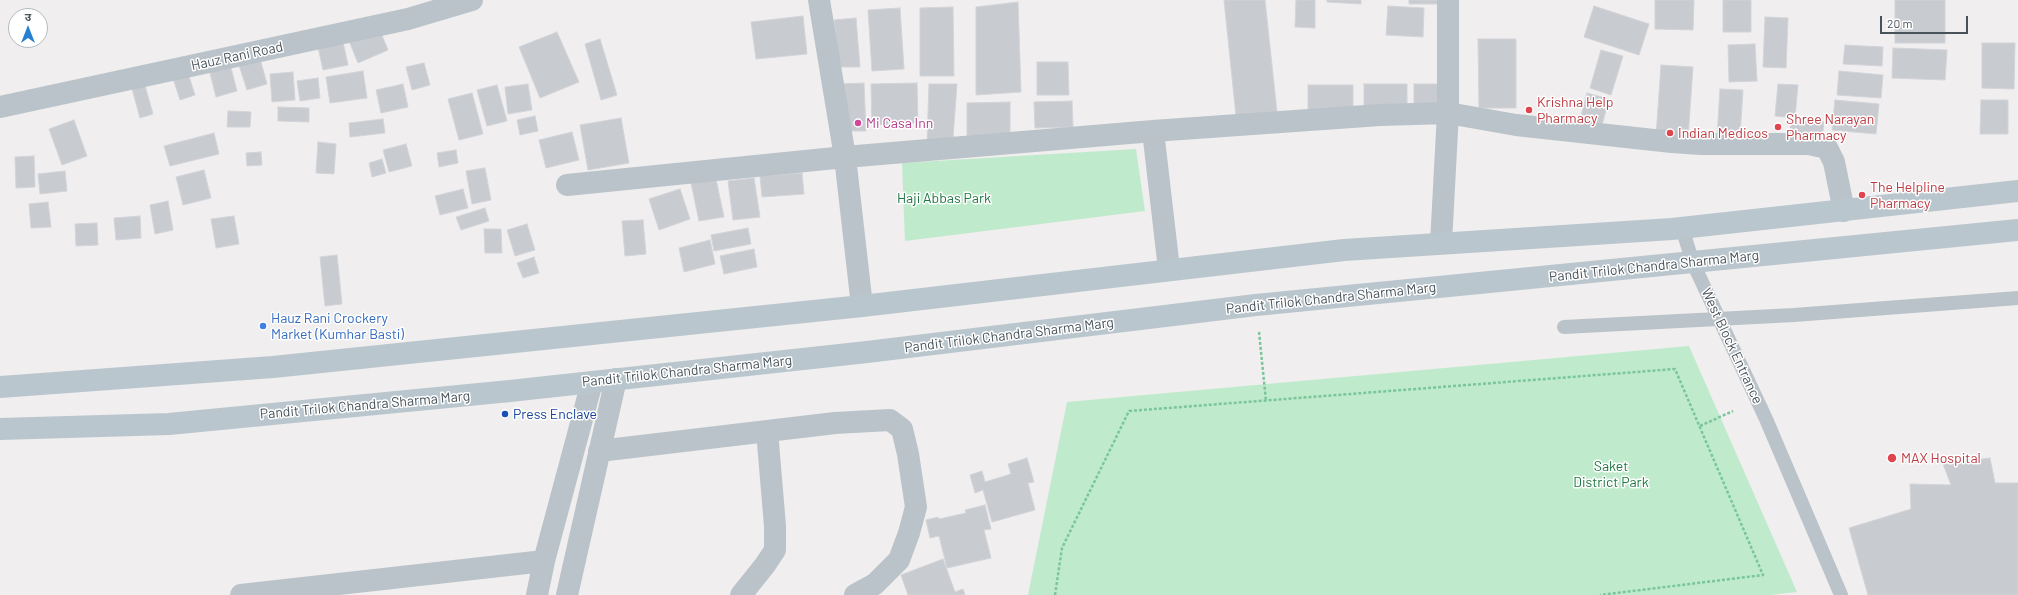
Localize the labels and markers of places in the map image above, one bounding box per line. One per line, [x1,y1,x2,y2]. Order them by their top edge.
place label: Krishna Help Pharmacy [1537,94,1614,126]
marker: Krishna Help Pharmacy [1524,105,1534,115]
place label: Shree Narayan Pharmacy [1786,111,1874,144]
place label: Mi Casa Inn [866,115,933,131]
marker: Mi Casa Inn [853,118,863,128]
marker: Shree Narayan Pharmacy [1773,122,1783,132]
place label: Indian Medicos [1678,125,1768,141]
marker: Indian Medicos [1665,128,1675,138]
place label: The Helpline Pharmacy [1870,179,1945,212]
marker: The Helpline Pharmacy [1857,190,1867,200]
place label: Hauz Rani Crockery Market (Kumhar Basti) [271,310,404,342]
marker: Hauz Rani Crockery Market (Kumhar Basti) [258,321,268,331]
place label: Press Enclave [513,406,597,422]
marker: Press Enclave [500,409,510,419]
place label: MAX Hospital [1901,450,1981,466]
marker: MAX Hospital [1886,452,1898,464]

